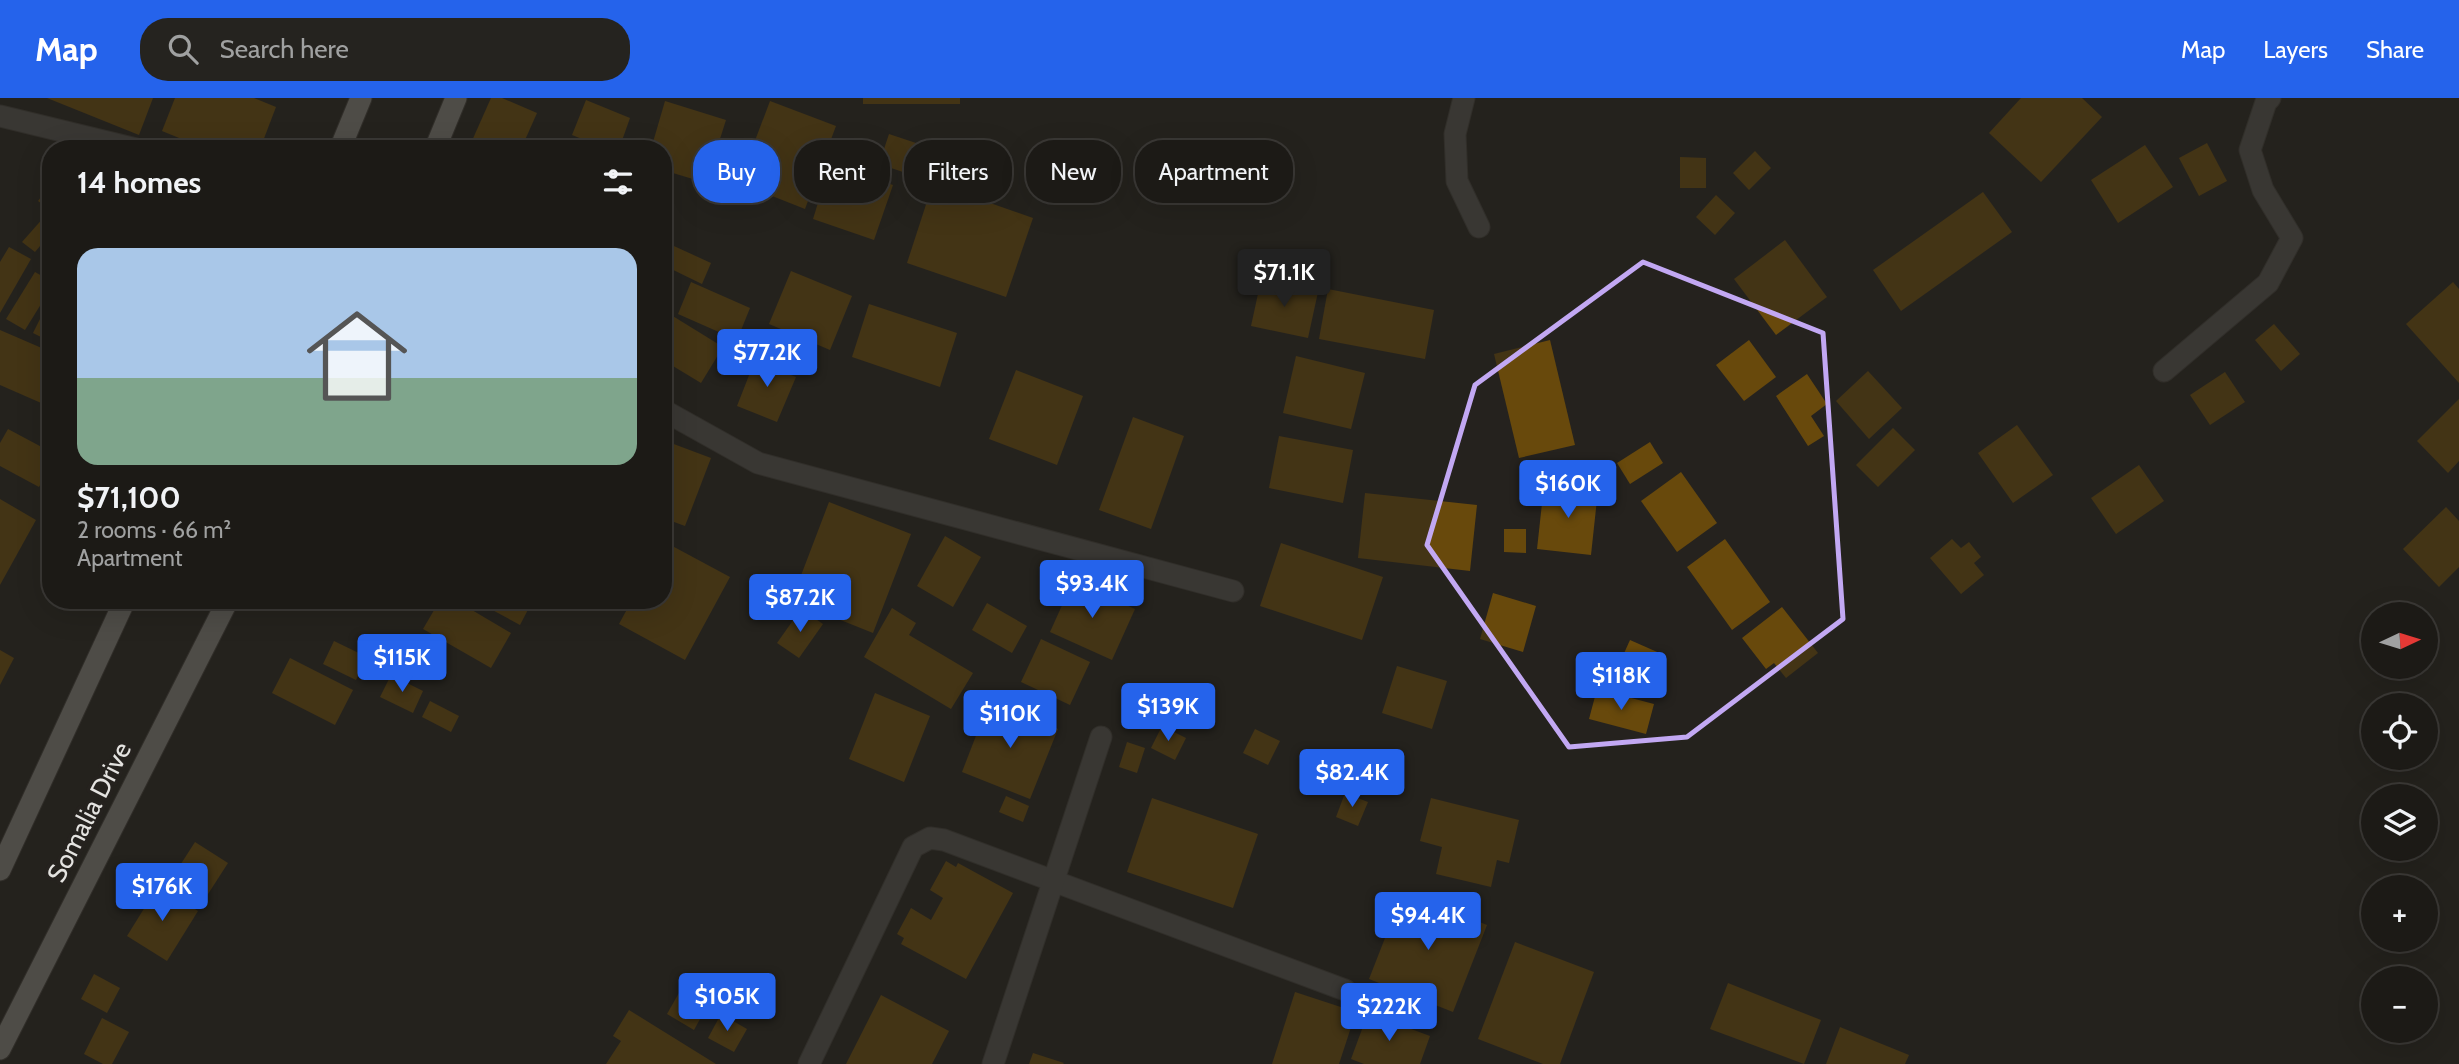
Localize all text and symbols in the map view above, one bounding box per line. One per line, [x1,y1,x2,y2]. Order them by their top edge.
search box [140,18,630,81]
text: Map [35,29,98,69]
icon: search [164,30,202,68]
text: Search here [220,33,349,65]
text: Map [2181,35,2225,64]
text: Layers [2263,35,2328,64]
text: Share [2366,35,2424,64]
chip: Buy [693,140,780,203]
chip: Rent [794,140,890,203]
chip: Filters [904,140,1012,203]
chip: New [1026,140,1121,203]
chip: Apartment [1135,140,1293,203]
icon: filters [599,163,637,201]
text: 14 homes [77,164,201,201]
pin: $71.1K [1227,250,1341,309]
text: $71.1K [1253,258,1315,286]
icon: home [294,293,420,419]
pin: $77.2K [710,330,824,389]
text: $77.2K [733,338,801,366]
pin: $160K [1519,460,1617,520]
text: $160K [1535,469,1601,497]
text: $71,100 [77,479,181,516]
text: 2 rooms · 66 m² [77,516,231,544]
text: Apartment [77,544,182,572]
pin: $93.4K [1035,560,1149,620]
text: $93.4K [1056,569,1128,597]
pin: $87.2K [743,574,857,634]
text: $87.2K [765,583,835,611]
north arrow [2361,602,2438,679]
map controls [2361,602,2438,1043]
pin: $115K [353,634,451,694]
text: $115K [373,643,431,671]
pin: $118K [1572,652,1670,712]
text: $118K [1592,661,1650,689]
pin: $139K [1119,684,1217,743]
pin: $110K [961,690,1059,750]
text: $139K [1137,692,1199,720]
button: locate [2361,693,2438,770]
text: $110K [980,699,1040,727]
street label: Somalia Drive [40,737,138,887]
pin: $82.4K [1295,750,1409,809]
text: $82.4K [1315,758,1389,786]
button: layers [2361,784,2438,861]
pin: $176K [113,864,211,923]
text: $176K [132,872,192,900]
button: + [2361,875,2438,952]
pin: $94.4K [1371,892,1485,952]
text: $94.4K [1391,901,1465,929]
button: − [2361,966,2438,1043]
pin: $105K [678,974,776,1033]
text: $105K [695,982,759,1010]
pin: $222K [1340,984,1438,1043]
text: $222K [1357,992,1421,1020]

